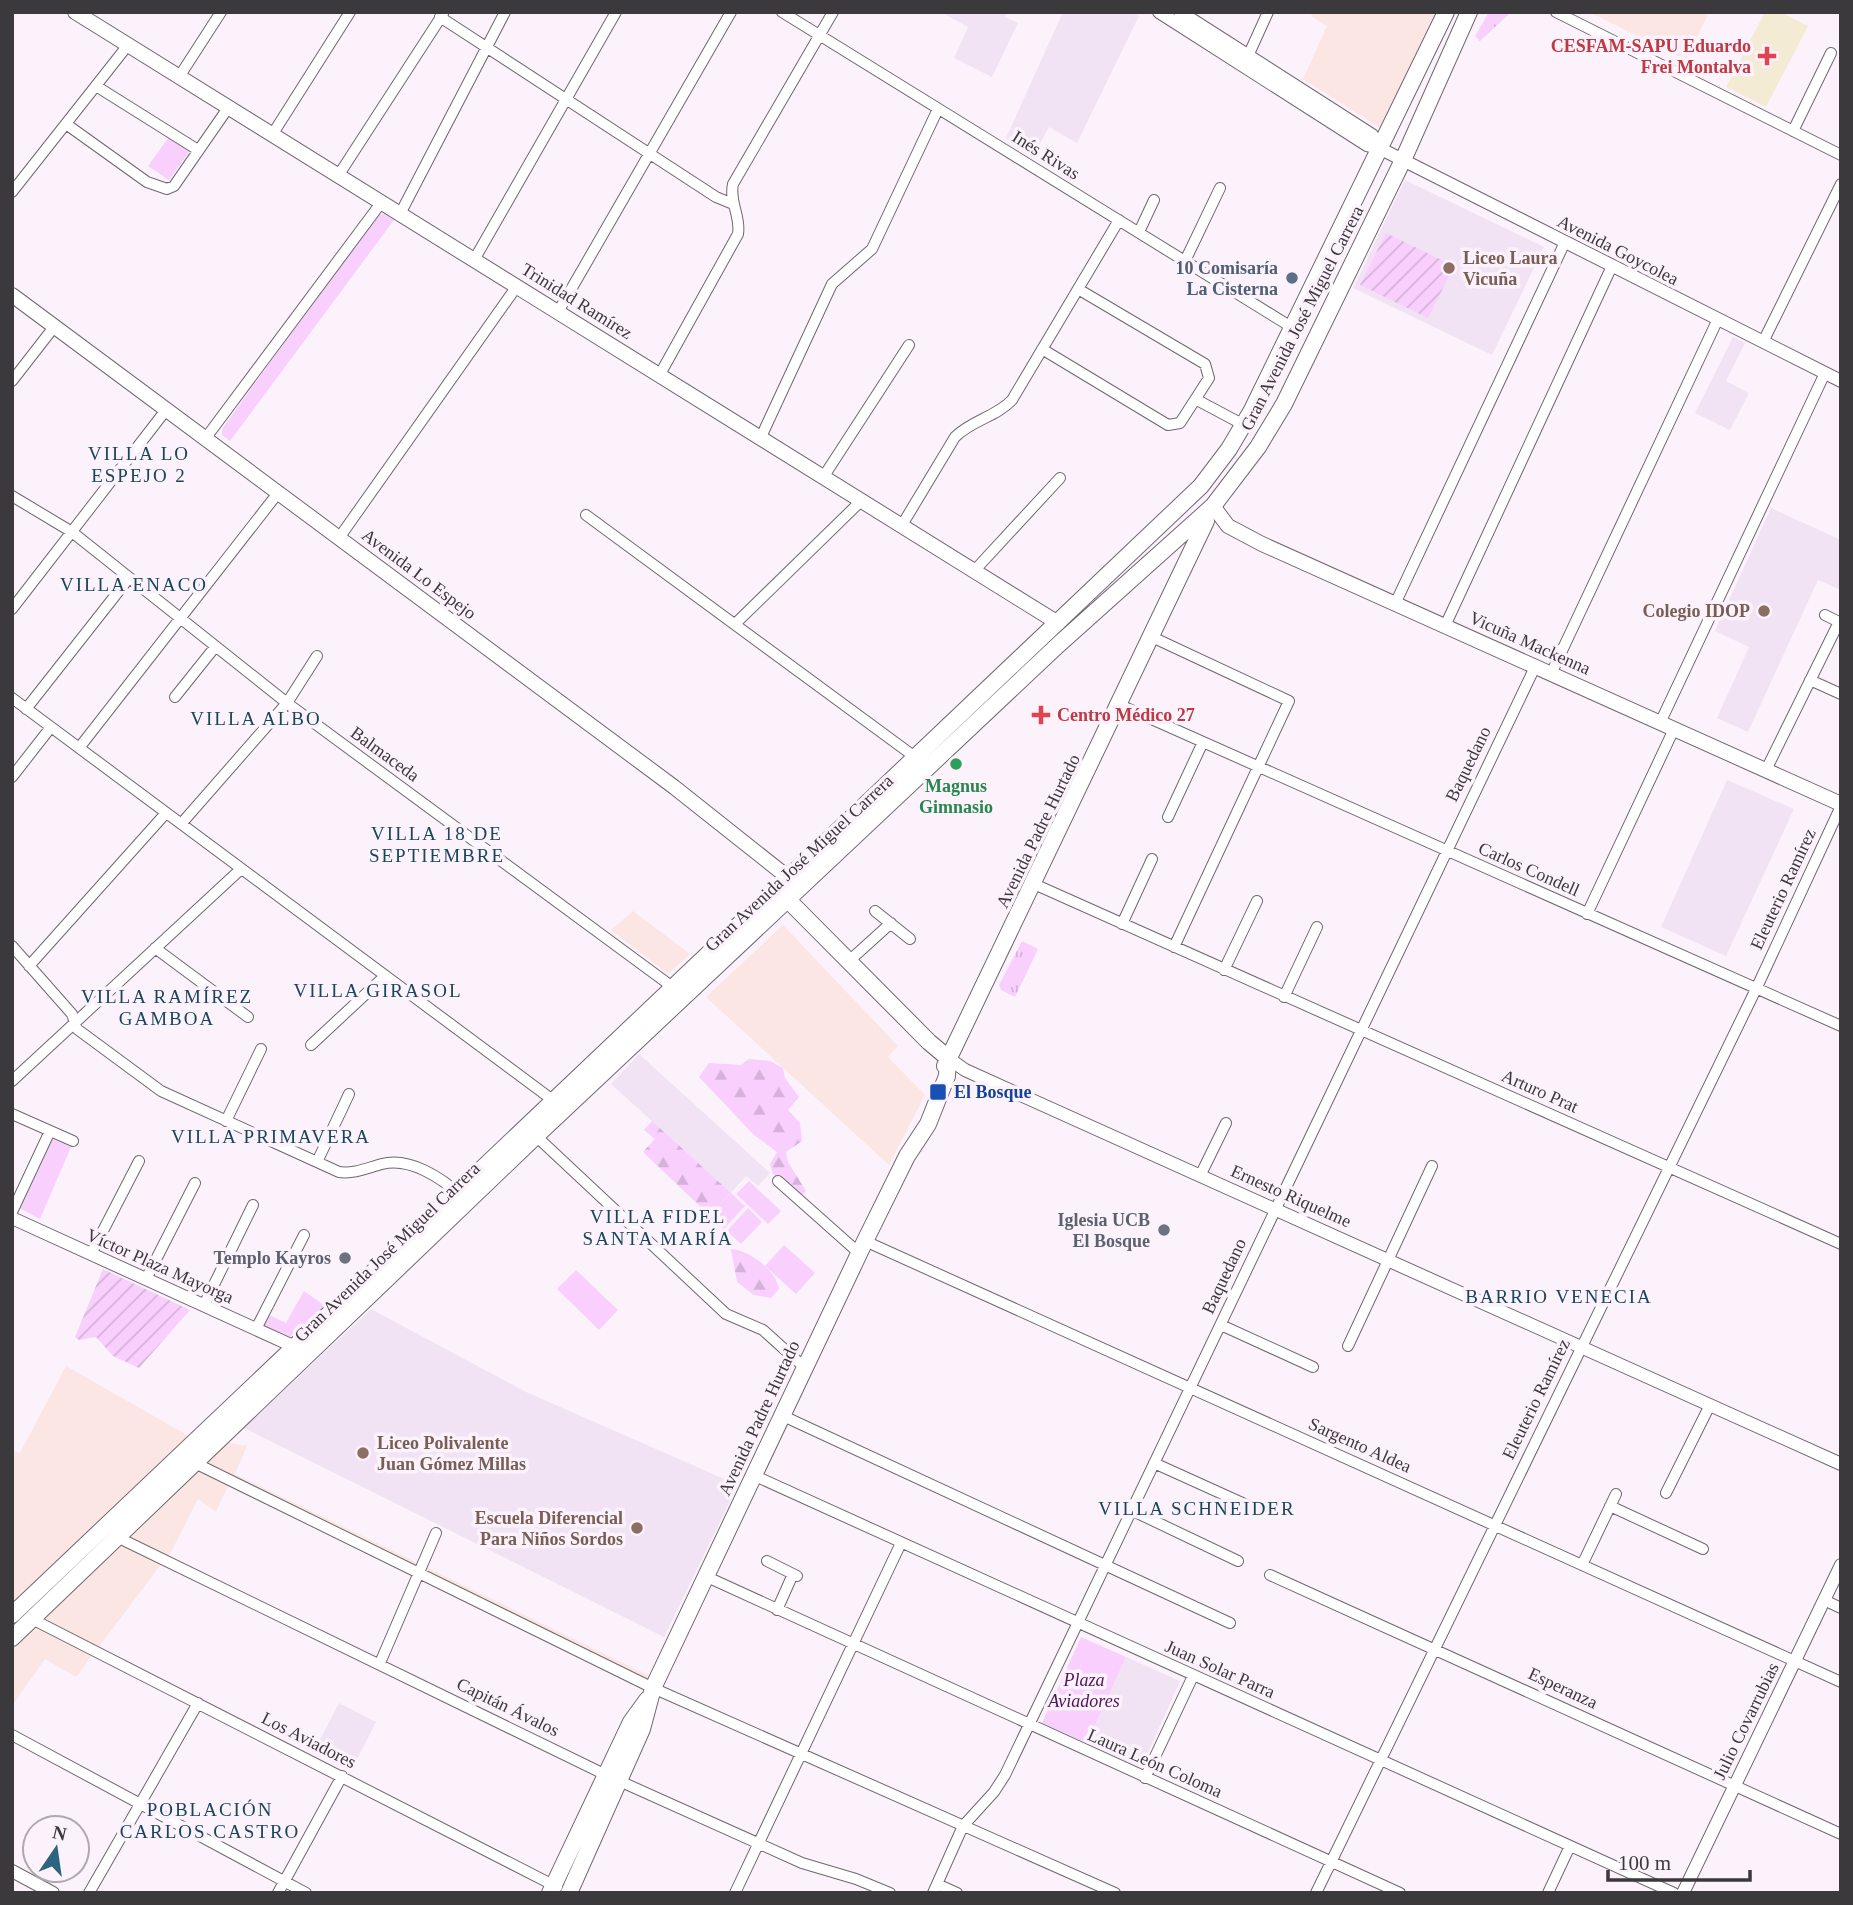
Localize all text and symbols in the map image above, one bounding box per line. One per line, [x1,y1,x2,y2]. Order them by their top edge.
place label: CESFAM-SAPU Eduardo Frei Montalva [1551,36,1751,77]
marker: CESFAM-SAPU Eduardo Frei Montalva [1757,46,1777,66]
street label: Inés Rivas [1009,127,1083,183]
street label: Gran Avenida José Miguel Carrera [1236,202,1368,434]
street label: Avenida Goycolea [1554,211,1682,289]
place label: Liceo Laura Vicuña [1463,248,1558,289]
place label: 10 Comisaría La Cisterna [1176,258,1278,299]
street label: Trinidad Ramírez [518,259,636,343]
marker: Liceo Laura Vicuña [1441,260,1457,276]
marker: 10 Comisaría La Cisterna [1284,270,1300,286]
district label: VILLA LO ESPEJO 2 [88,443,190,486]
street label: Avenida Lo Espejo [358,525,480,623]
district label: VILLA ENACO [60,574,208,595]
place label: Colegio IDOP [1643,601,1750,621]
marker: Colegio IDOP [1756,603,1772,619]
street label: Vicuña Mackenna [1466,607,1594,679]
marker: Centro Médico 27 [1031,705,1051,725]
place label: Centro Médico 27 [1057,705,1195,725]
district label: VILLA ALBO [190,708,322,729]
street label: Balmaceda [347,722,423,786]
street label: Baquedano [1441,723,1495,805]
street label: Avenida Padre Hurtado [992,751,1084,911]
marker: Magnus Gimnasio [948,756,964,772]
street label: Gran Avenida José Miguel Carrera [701,771,897,955]
place label: Magnus Gimnasio [919,776,993,817]
district label: VILLA 18 DE SEPTIEMBRE [369,823,505,866]
street label: Eleuterio Ramírez [1746,825,1820,953]
street label: Carlos Condell [1475,838,1583,900]
district label: VILLA GIRASOL [293,980,463,1001]
district label: VILLA RAMÍREZ GAMBOA [81,986,253,1029]
street label: Arturo Prat [1499,1065,1581,1117]
marker: El Bosque [928,1082,948,1102]
place label: El Bosque [954,1082,1032,1102]
district label: VILLA PRIMAVERA [171,1126,371,1147]
street label: Gran Avenida José Miguel Carrera [290,1158,484,1346]
street label: Ernesto Riquelme [1228,1161,1354,1231]
district label: VILLA FIDEL SANTA MARÍA [583,1206,733,1249]
place label: Iglesia UCB El Bosque [1057,1210,1150,1251]
marker: Iglesia UCB El Bosque [1156,1222,1172,1238]
street label: Víctor Plaza Mayorga [83,1225,237,1307]
street label: Baquedano [1198,1235,1250,1317]
place label: Templo Kayros [213,1248,331,1268]
marker: Templo Kayros [337,1250,353,1266]
district label: BARRIO VENECIA [1465,1286,1653,1307]
street label: Eleuterio Ramírez [1498,1336,1574,1462]
street label: Avenida Padre Hurtado [714,1337,804,1499]
street label: Sargento Aldea [1306,1413,1414,1477]
place label: Liceo Polivalente Juan Gómez Millas [377,1433,526,1474]
marker: Liceo Polivalente Juan Gómez Millas [355,1445,371,1461]
district label: VILLA SCHNEIDER [1098,1498,1296,1519]
place label: Escuela Diferencial Para Niños Sordos [475,1508,623,1549]
marker: Escuela Diferencial Para Niños Sordos [629,1520,645,1536]
street label: Juan Solar Parra [1162,1636,1278,1702]
street label: Julio Covarrubias [1709,1659,1783,1783]
street label: Esperanza [1525,1663,1601,1713]
park label: Plaza Aviadores [1047,1670,1120,1711]
street label: Capitán Ávalos [454,1673,563,1740]
street label: Los Aviadores [259,1708,359,1772]
street label: Laura León Coloma [1085,1724,1225,1802]
district label: POBLACIÓN CARLOS CASTRO [120,1799,300,1842]
north arrow [21,1814,91,1884]
text: N [51,1821,69,1845]
scale bar [1608,1839,1750,1883]
text: 100 m [1618,1851,1671,1875]

